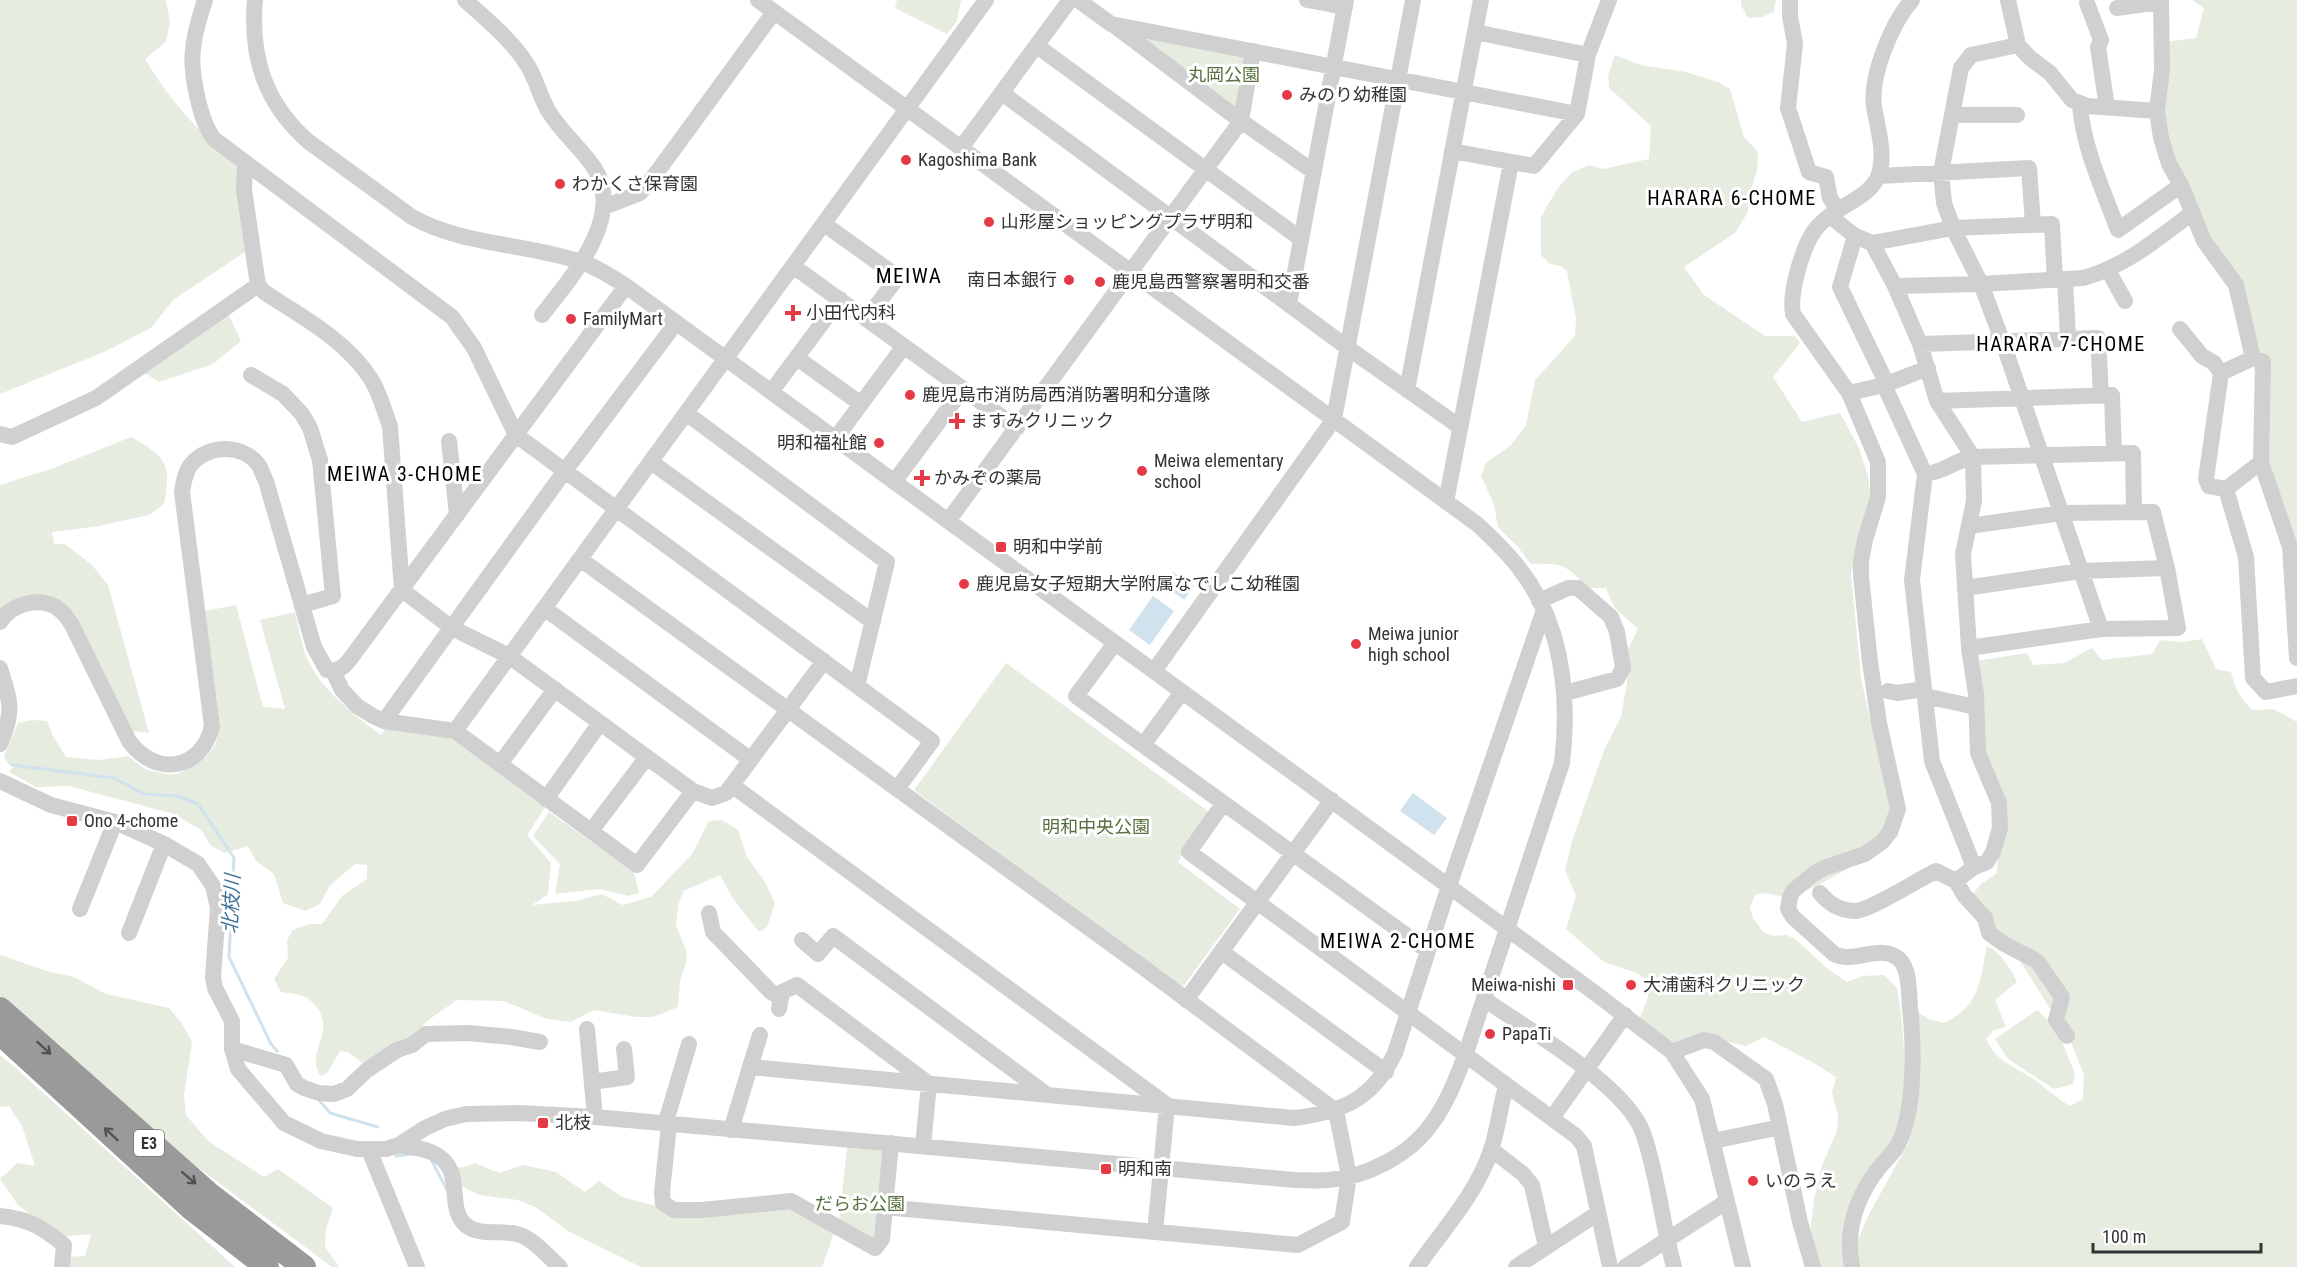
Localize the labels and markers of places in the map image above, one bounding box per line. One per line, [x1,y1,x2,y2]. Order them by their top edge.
place label: みのり幼稚園 [1299,84,1407,105]
marker: みのり幼稚園 [1280,88,1294,102]
place label: Kagoshima Bank [918,149,1037,170]
marker: Kagoshima Bank [899,153,913,167]
place label: わかくさ保育園 [572,173,698,194]
marker: わかくさ保育園 [553,177,567,191]
place label: 山形屋ショッピングプラザ明和 [1001,211,1253,232]
marker: 山形屋ショッピングプラザ明和 [982,215,996,229]
place label: 南日本銀行 [967,269,1057,290]
place label: 鹿児島西警察署明和交番 [1112,271,1310,292]
marker: 南日本銀行 [1062,273,1076,287]
marker: 鹿児島西警察署明和交番 [1093,275,1107,289]
place label: 小田代内科 [806,302,896,323]
marker: 小田代内科 [784,304,802,322]
place label: FamilyMart [583,308,663,329]
marker: FamilyMart [564,312,578,326]
place label: 鹿児島市消防局西消防署明和分遣隊 [922,384,1210,405]
marker: 鹿児島市消防局西消防署明和分遣隊 [903,388,917,402]
place label: ますみクリニック [970,410,1114,431]
marker: ますみクリニック [948,412,966,430]
place label: 明和福祉館 [777,432,867,453]
marker: 明和福祉館 [872,436,886,450]
place label: Meiwa elementary school [1154,450,1284,492]
marker: Meiwa elementary school [1135,464,1149,478]
place label: かみぞの薬局 [934,467,1042,488]
marker: かみぞの薬局 [915,471,929,485]
place label: 明和中学前 [1013,536,1103,557]
marker: 明和中学前 [994,540,1008,554]
place label: 鹿児島女子短期大学附属なでしこ幼稚園 [976,573,1300,594]
marker: 鹿児島女子短期大学附属なでしこ幼稚園 [957,577,971,591]
place label: Meiwa junior high school [1368,623,1459,665]
marker: Meiwa junior high school [1349,637,1363,651]
place label: Ono 4-chome [84,810,178,831]
marker: Ono 4-chome [65,814,79,828]
place label: Meiwa-nishi [1471,974,1556,995]
place label: 大浦歯科クリニック [1643,974,1805,995]
marker: Meiwa-nishi [1561,978,1575,992]
marker: 大浦歯科クリニック [1624,978,1638,992]
place label: PapaTi [1502,1023,1552,1044]
marker: PapaTi [1483,1027,1497,1041]
place label: 北枝 [555,1112,591,1133]
marker: 北枝 [536,1116,550,1130]
place label: 明和南 [1118,1158,1172,1179]
marker: 明和南 [1099,1162,1113,1176]
place label: いのうえ [1765,1170,1837,1191]
marker: いのうえ [1746,1174,1760,1188]

